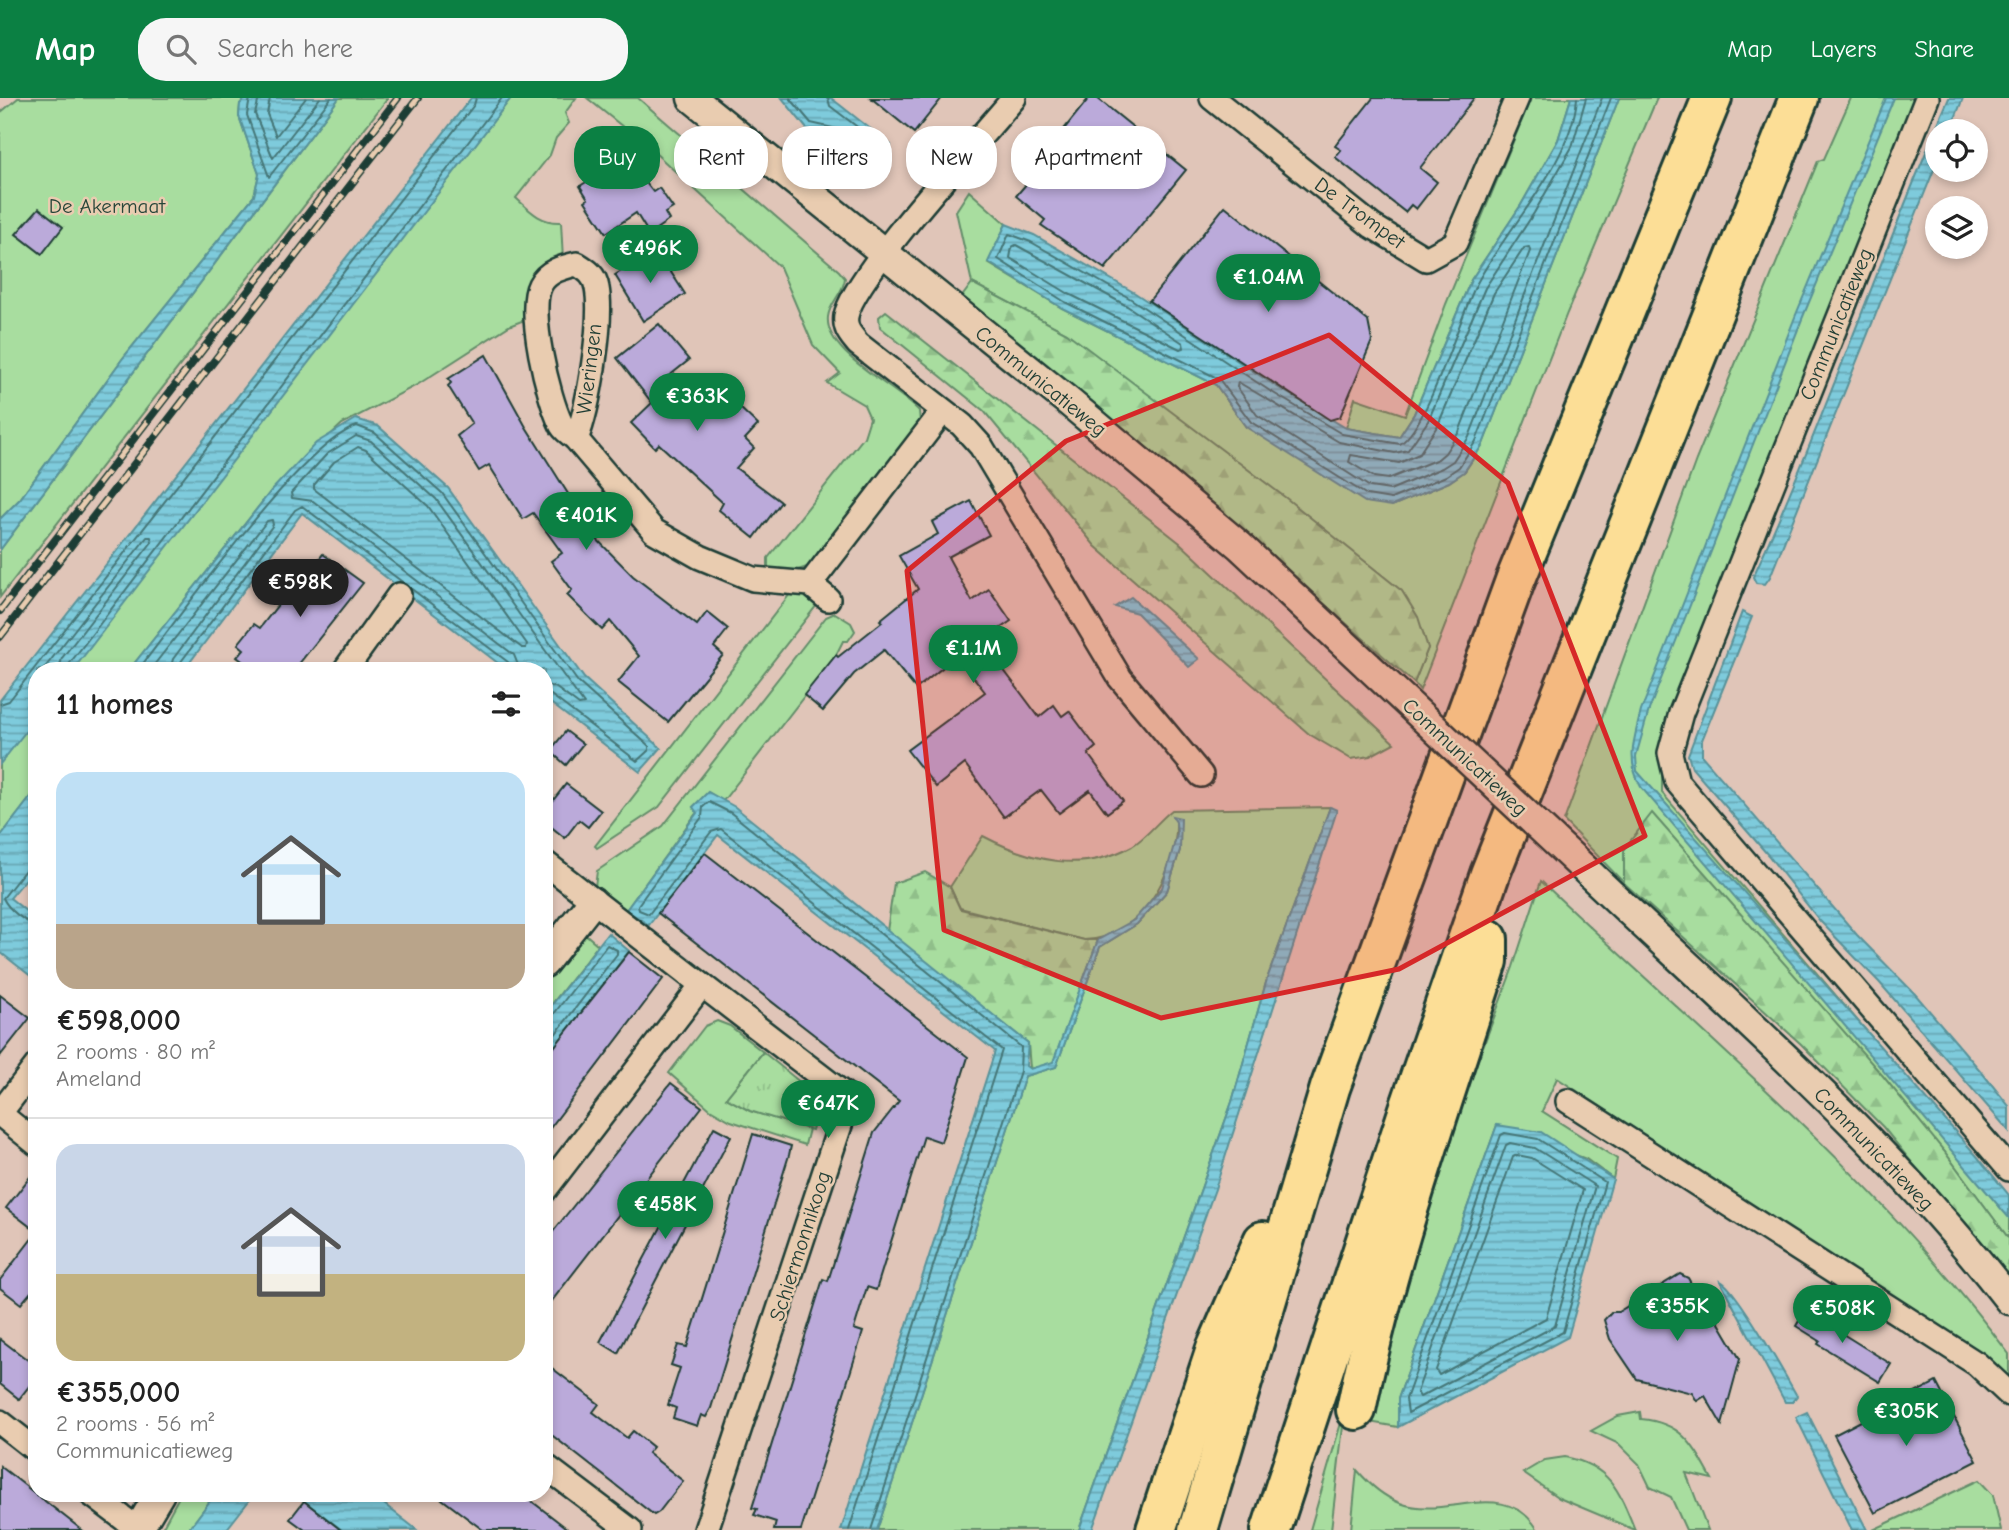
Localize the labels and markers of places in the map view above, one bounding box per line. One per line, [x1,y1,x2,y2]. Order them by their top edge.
pin: €496K [601,226,699,285]
pin: €1.04M [1211,254,1325,314]
pin: €363K [648,374,746,433]
pin: €401K [537,492,635,552]
pin: €598K [251,560,349,619]
pin: €1.1M [924,626,1022,685]
pin: €647K [779,1080,877,1140]
pin: €458K [616,1182,714,1241]
pin: €355K [1628,1284,1726,1343]
pin: €508K [1793,1286,1891,1345]
pin: €305K [1857,1388,1955,1448]

